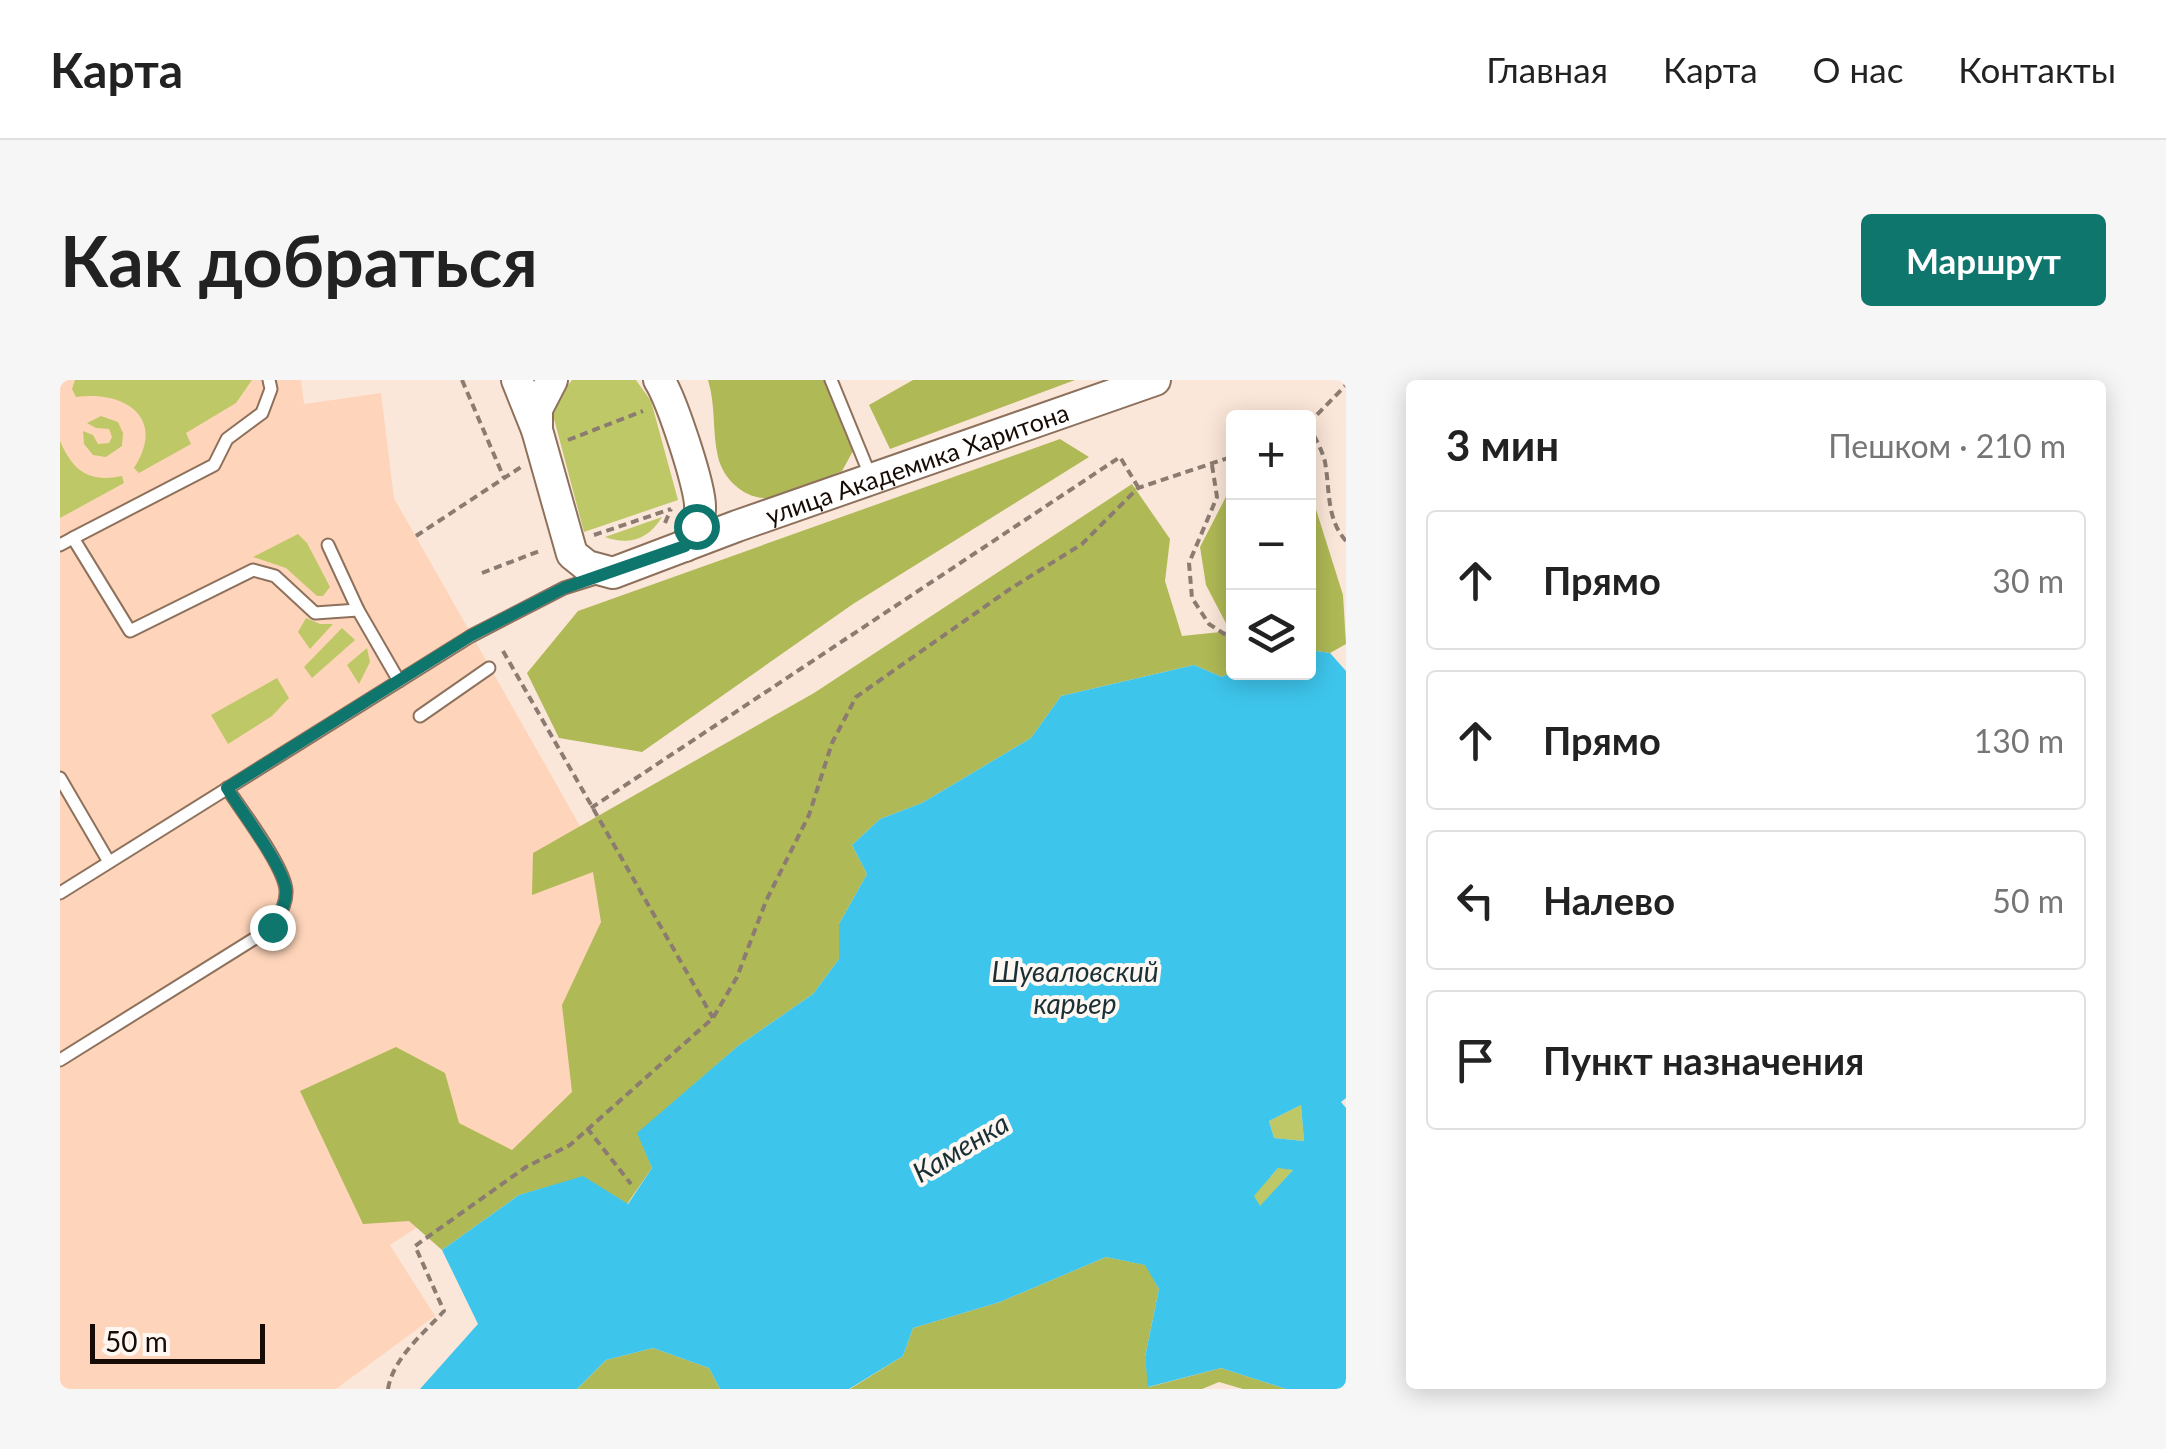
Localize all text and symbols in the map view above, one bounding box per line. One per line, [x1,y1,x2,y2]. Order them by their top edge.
text: Карта [50,41,183,98]
text: Главная [1486,48,1608,90]
text: Карта [1663,48,1758,90]
text: О нас [1813,48,1903,90]
text: Контакты [1958,48,2116,90]
button: Маршрут [1861,214,2106,306]
text: Как добраться [60,218,538,302]
street label: улица Академика Харитона [761,396,1072,530]
map controls [1226,410,1316,680]
button: + [1226,410,1316,500]
text: 3 мин [1446,420,1559,470]
text: Пешком · 210 m [1828,426,2066,465]
button: − [1226,500,1316,590]
route start [674,504,720,550]
icon: ahead [1448,553,1503,608]
text: Прямо [1543,557,1661,603]
text: 30 m [1992,561,2064,600]
button: layers [1226,590,1316,680]
icon: ahead [1448,713,1503,768]
text: Прямо [1543,717,1661,763]
text: 130 m [1974,721,2064,760]
icon: left [1448,873,1503,928]
text: Налево [1543,877,1675,923]
text: 50 m [1992,881,2064,920]
route end [250,905,296,951]
water label: Шуваловский карьер [991,954,1159,1020]
icon: arrive [1448,1033,1503,1088]
text: Пункт назначения [1543,1037,1864,1083]
water label: Каменка [906,1105,1014,1189]
scale bar [90,1319,265,1364]
text: 50 m [105,1324,168,1358]

